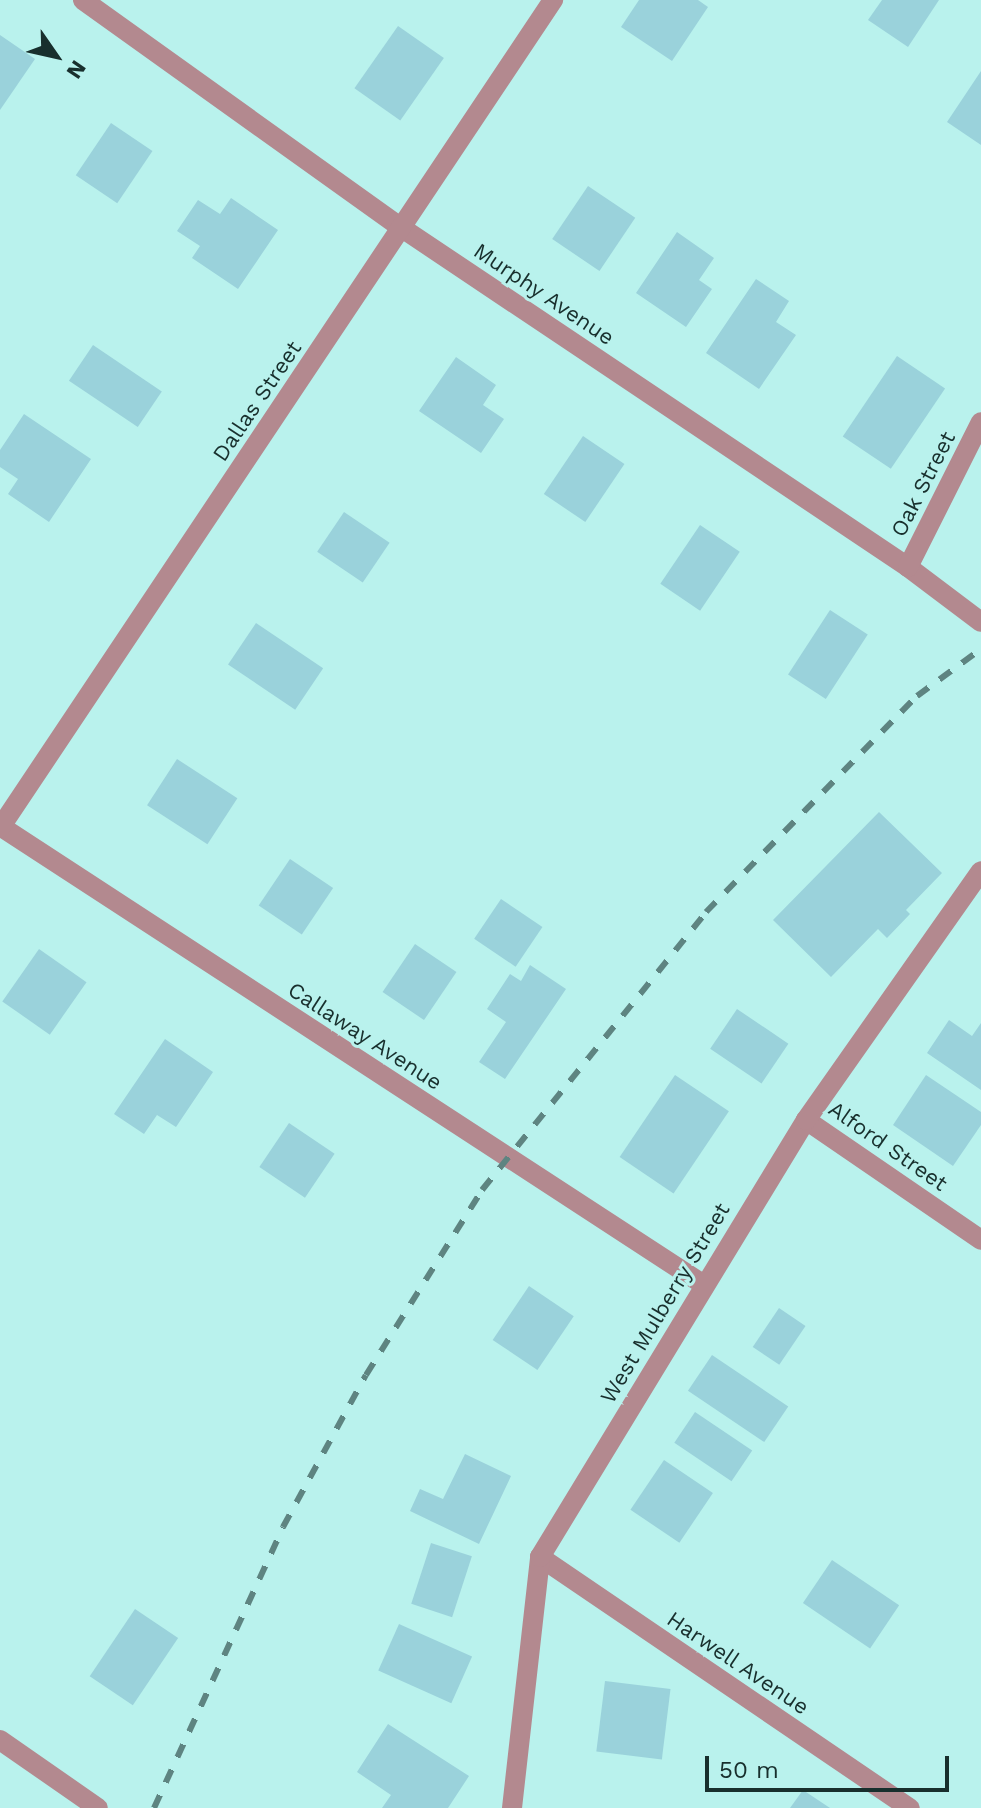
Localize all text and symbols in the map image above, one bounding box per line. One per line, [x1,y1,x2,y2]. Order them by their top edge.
north arrow [16,16,96,96]
text: N [61,56,91,83]
street label: Murphy Avenue [468,237,620,351]
street label: Dallas Street [207,336,307,466]
street label: Oak Street [885,427,961,541]
street label: Callaway Avenue [282,976,448,1096]
street label: Alford Street [824,1095,952,1197]
street label: West Mulberry Street [594,1198,736,1408]
street label: Harwell Avenue [661,1605,815,1721]
scale bar [709,1740,953,1790]
text: 50 m [719,1756,779,1784]

